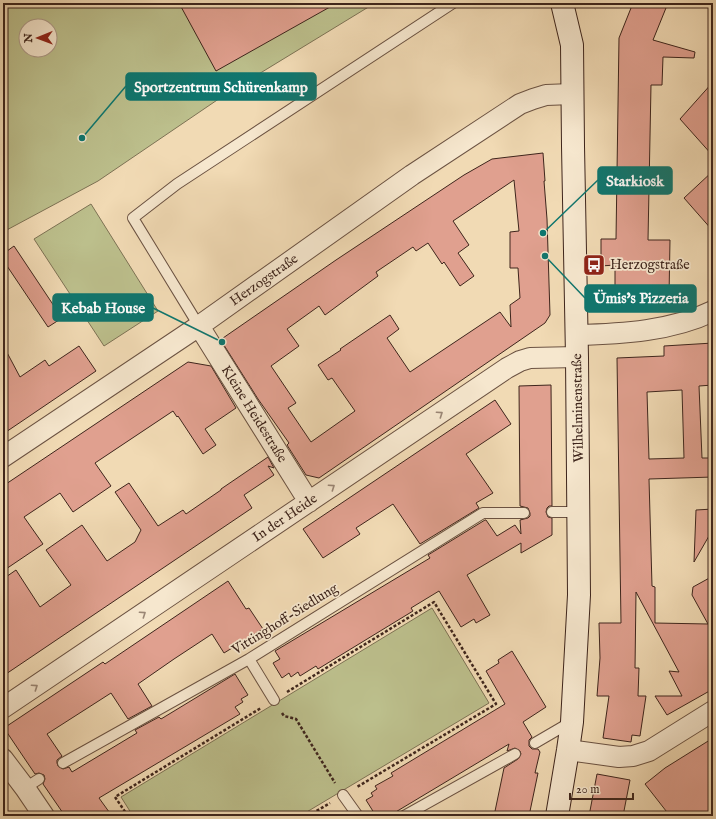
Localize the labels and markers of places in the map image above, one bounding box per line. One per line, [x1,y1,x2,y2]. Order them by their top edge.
callout: Sportzentrum Schürenkamp [126,73,316,100]
callout: Starkiosk [598,167,672,194]
bus stop icon: Herzogstraße [581,252,607,278]
place label: Herzogstraße [610,256,690,274]
callout: Ümis's Pizzeria [585,285,696,312]
callout: Kebab House [53,294,153,321]

